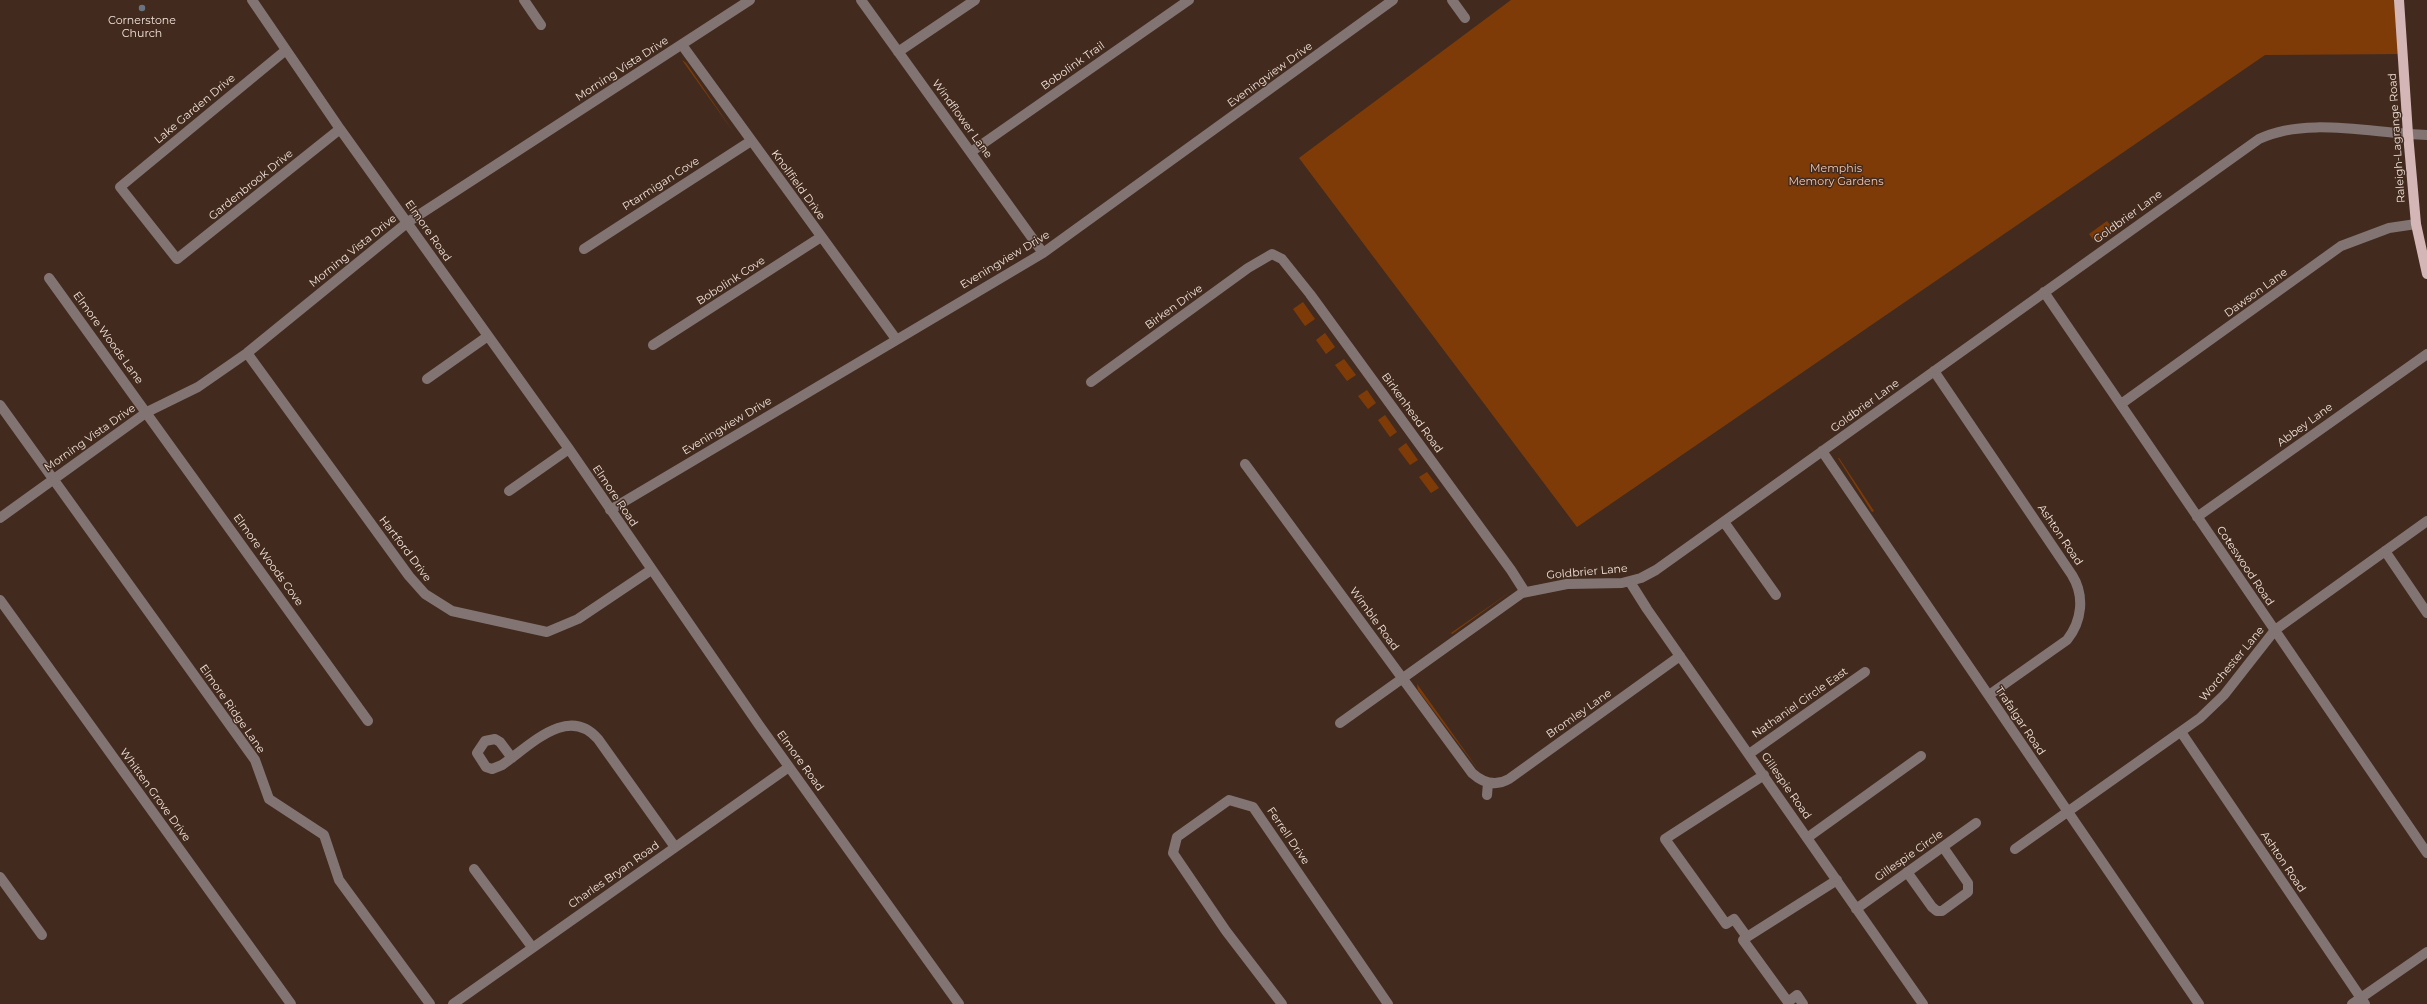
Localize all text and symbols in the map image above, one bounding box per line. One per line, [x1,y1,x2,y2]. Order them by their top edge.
marker: Cornerstone Church [137,3,147,13]
place label: Cornerstone Church [108,14,176,40]
street label: Morning Vista Drive [573,34,671,104]
street label: Bobolink Trail [1039,39,1107,93]
street label: Eveningview Drive [1225,40,1315,110]
street label: Lake Garden Drive [152,71,238,147]
street label: Raleigh-Lagrange Road [2386,73,2408,203]
street label: Windflower Lane [929,77,995,161]
street label: Gardenbrook Drive [206,147,296,223]
street label: Knollfield Drive [768,147,828,223]
street label: Ptarmigan Cove [620,154,702,214]
park label: Memphis Memory Gardens [1788,162,1884,188]
street label: Goldbrier Lane [2091,188,2165,246]
street label: Elmore Road [402,198,454,264]
street label: Morning Vista Drive [307,212,399,290]
street label: Eveningview Drive [958,228,1052,292]
street label: Bobolink Cove [694,254,768,308]
street label: Dawson Lane [2222,266,2290,320]
street label: Birken Drive [1143,282,1205,332]
street label: Elmore Woods Lane [70,289,146,387]
street label: Birkenhead Road [1379,370,1445,456]
street label: Goldbrier Lane [1828,377,1902,435]
street label: Eveningview Drive [680,394,774,458]
street label: Abbey Lane [2275,400,2335,450]
street label: Morning Vista Drive [42,402,138,474]
street label: Elmore Road [590,463,640,529]
street label: Ashton Road [2035,502,2085,568]
street label: Elmore Woods Cove [230,511,306,609]
street label: Hartford Drive [376,514,434,584]
street label: Coteswood Road [2214,524,2276,608]
street label: Goldbrier Lane [1546,562,1628,582]
street label: Wimble Road [1347,585,1401,653]
street label: Worchester Lane [2197,624,2267,704]
street label: Elmore Ridge Lane [196,662,268,756]
street label: Nathaniel Circle East [1750,665,1850,741]
street label: Trafalgar Road [1992,684,2048,758]
street label: Bromley Lane [1544,687,1614,741]
street label: Elmore Road [774,728,826,794]
street label: Whitten Grove Drive [117,746,193,844]
street label: Gillespie Road [1758,750,1814,822]
street label: Ferrell Drive [1264,805,1312,867]
street label: Gillespie Circle [1872,828,1946,884]
street label: Ashton Road [2258,829,2308,895]
street label: Charles Bryan Road [566,839,662,911]

